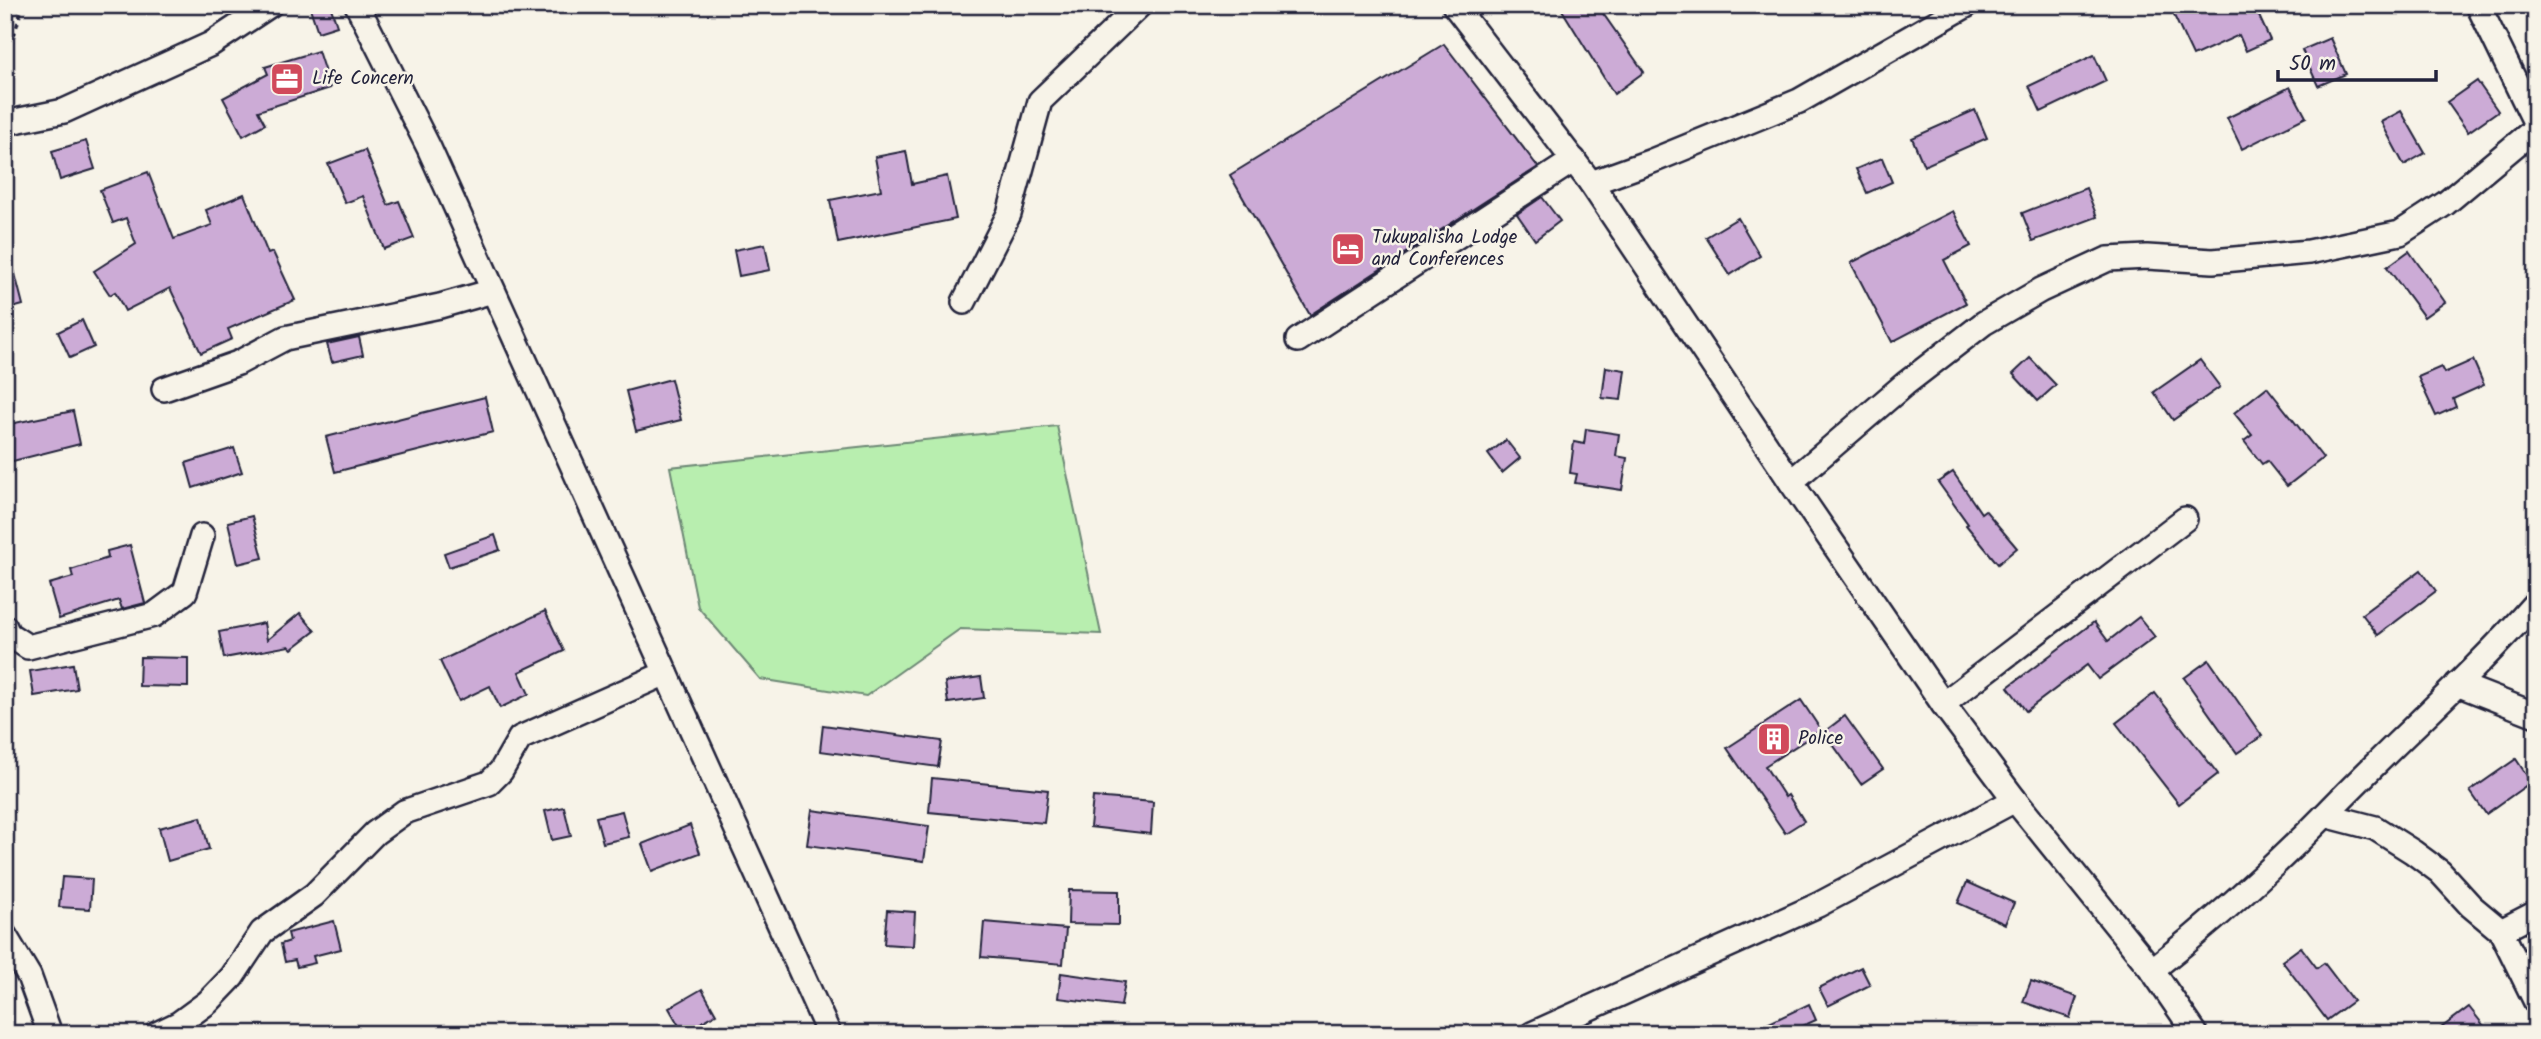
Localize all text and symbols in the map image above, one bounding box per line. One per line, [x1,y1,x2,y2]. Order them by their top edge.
scale bar [2278,38,2436,82]
text: 50 m [2289,48,2336,81]
office icon: Life Concern [268,60,306,98]
place label: Life Concern [312,64,414,94]
place label: Tukupalisha Lodge and Conferences [1372,223,1518,275]
hotel icon: Tukupalisha Lodge and Conferences [1329,230,1367,268]
building icon: Police [1755,720,1793,758]
place label: Police [1798,724,1844,754]

